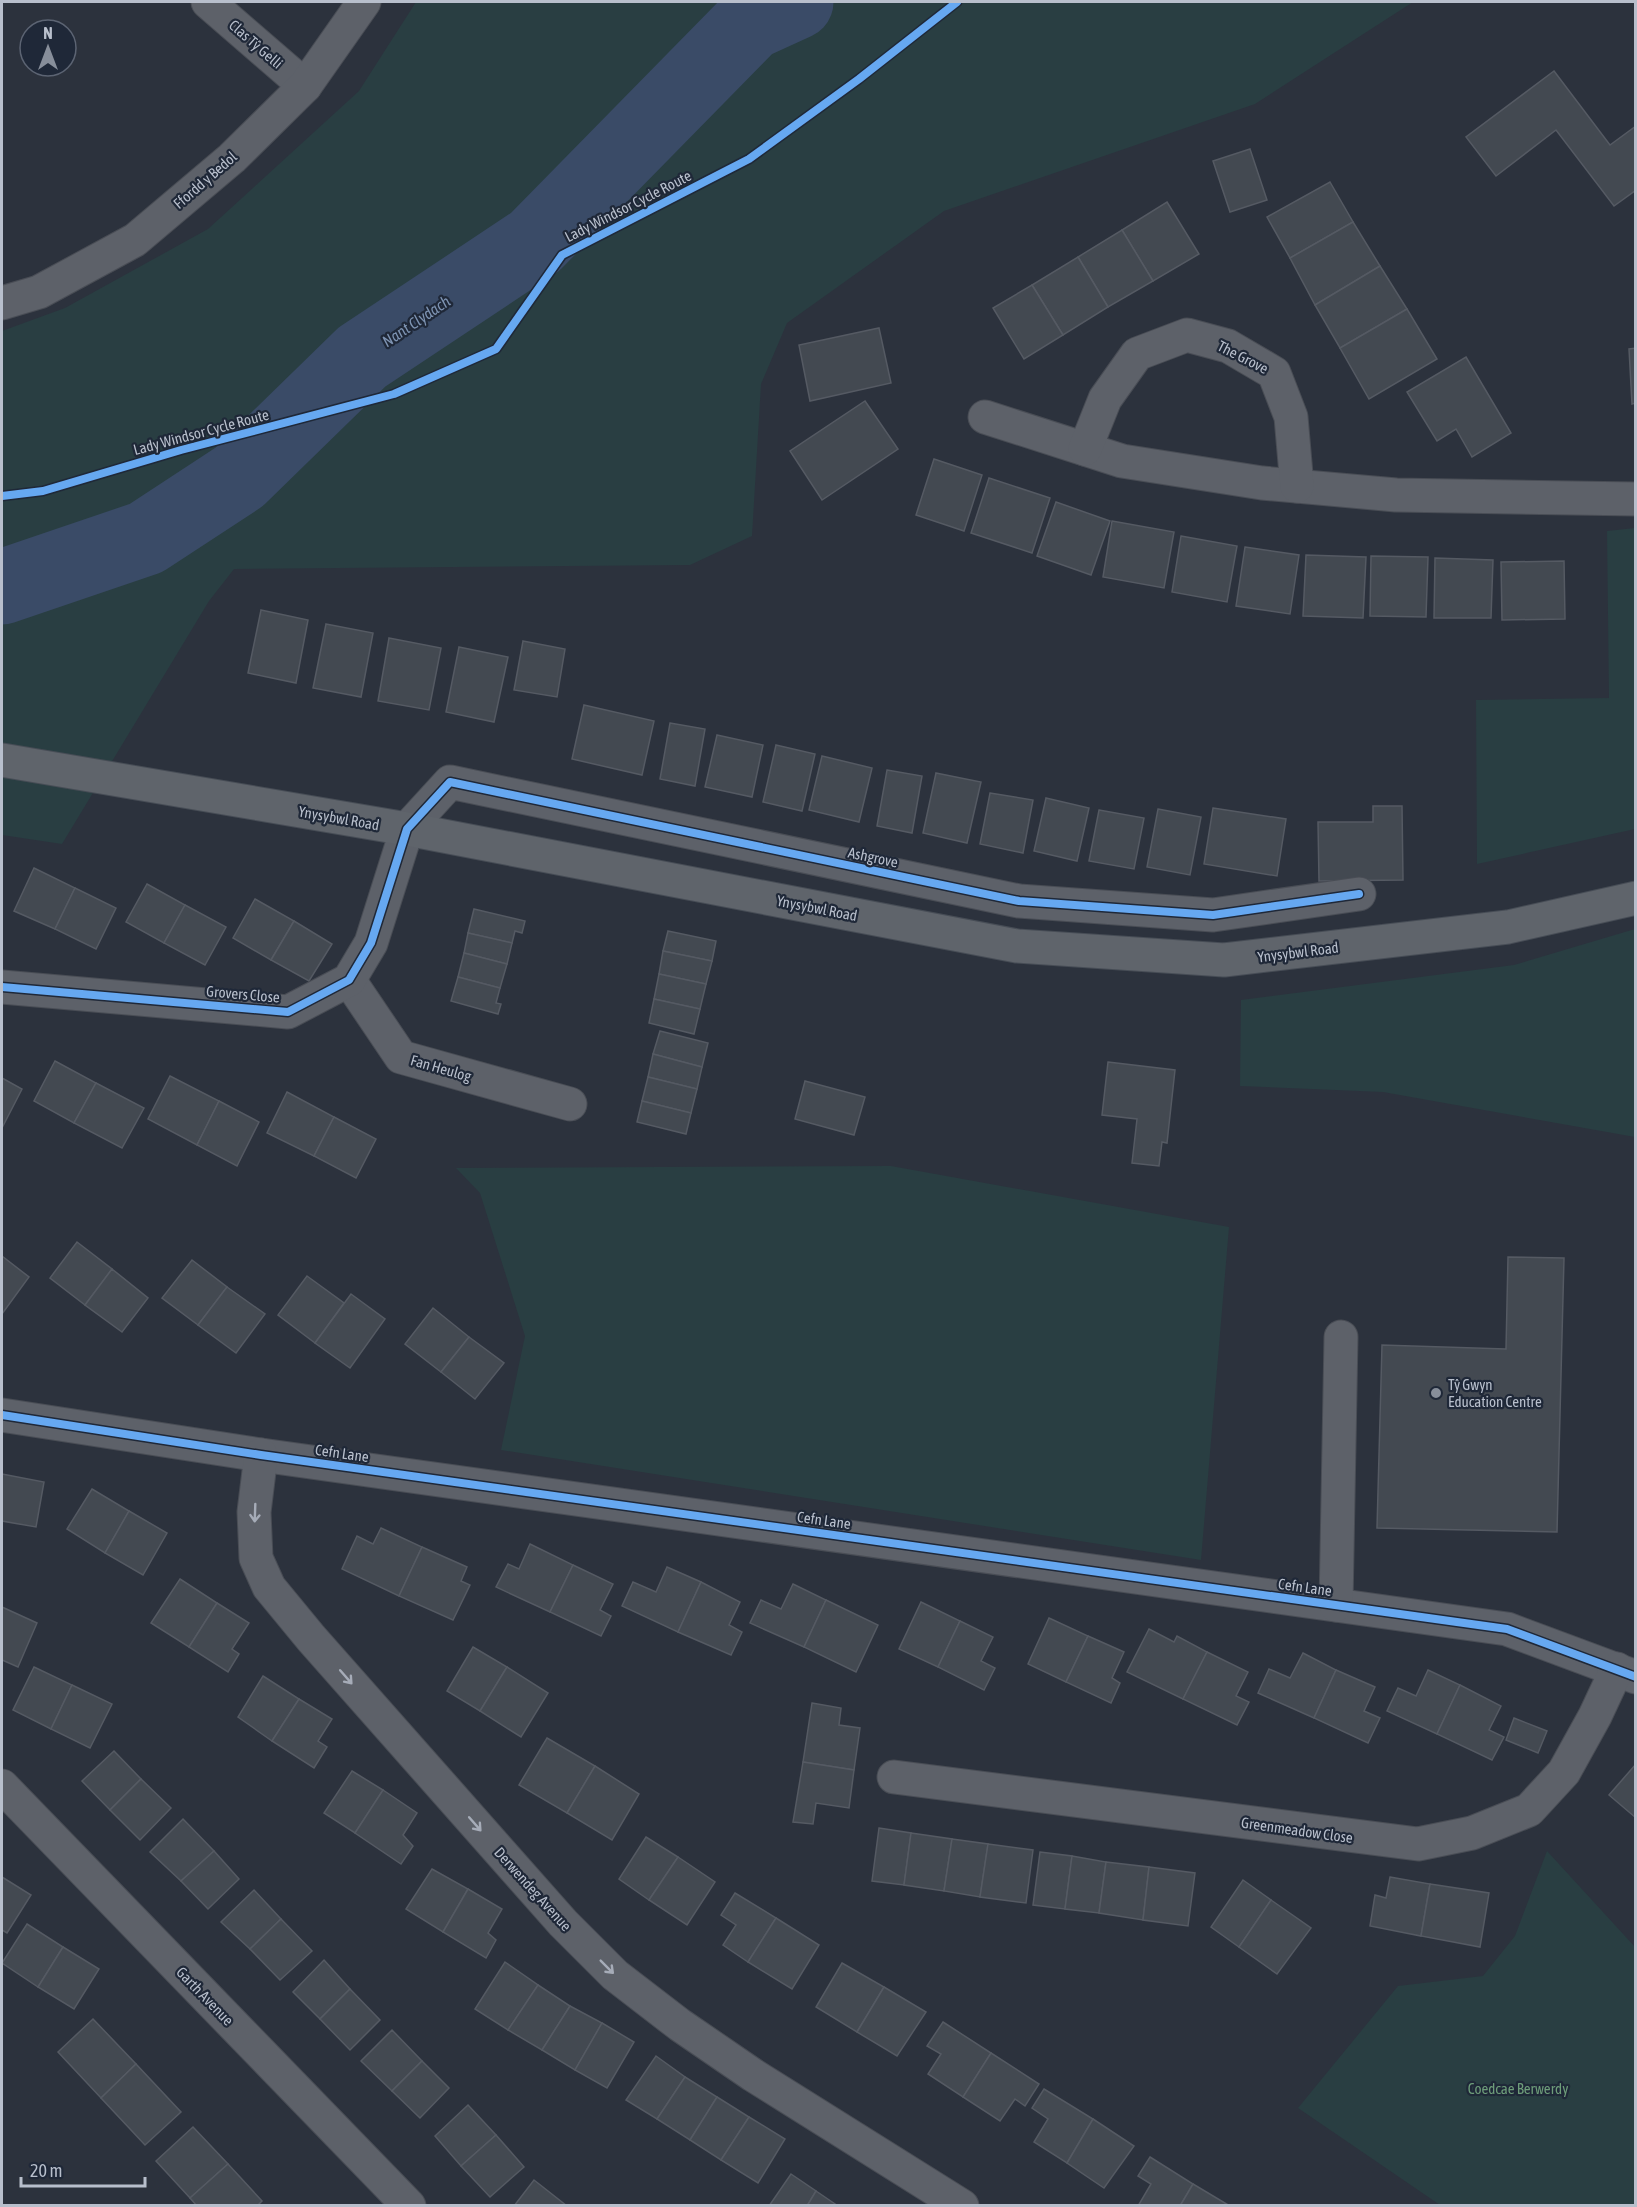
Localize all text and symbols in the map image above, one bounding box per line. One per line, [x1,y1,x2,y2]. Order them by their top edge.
street label: Clas Tŷ Gelli [226,16,286,72]
north arrow [18,18,78,78]
text: N [43,24,53,42]
street label: Ffordd y Bedol [170,148,240,212]
street label: Lady Windsor Cycle Route [562,167,694,245]
water label: Nant Clydach [379,292,454,351]
street label: The Grove [1215,337,1271,377]
street label: Lady Windsor Cycle Route [131,406,271,458]
street label: Ynysybwl Road [297,803,381,833]
street label: Ashgrove [847,843,900,871]
street label: Ynysybwl Road [775,892,859,924]
street label: Ynysybwl Road [1256,939,1340,965]
street label: Grovers Close [206,982,281,1006]
street label: Fan Heulog [409,1051,474,1085]
place label: Tŷ Gwyn Education Centre [1448,1376,1542,1410]
marker: Tŷ Gwyn Education Centre [1429,1386,1443,1400]
street label: Cefn Lane [314,1441,370,1465]
one-way arrow [249,1503,260,1523]
street label: Cefn Lane [796,1508,852,1532]
street label: Cefn Lane [1277,1575,1333,1599]
one-way arrow [339,1669,353,1684]
street label: Greenmeadow Close [1240,1814,1354,1846]
one-way arrow [468,1816,482,1831]
street label: Derwendeg Avenue [491,1844,575,1934]
one-way arrow [599,1959,614,1974]
street label: Garth Avenue [173,1963,237,2029]
park label: Coedcae Berwerdy [1468,2080,1568,2097]
scale bar [21,2150,146,2188]
text: 20 m [30,2160,62,2181]

